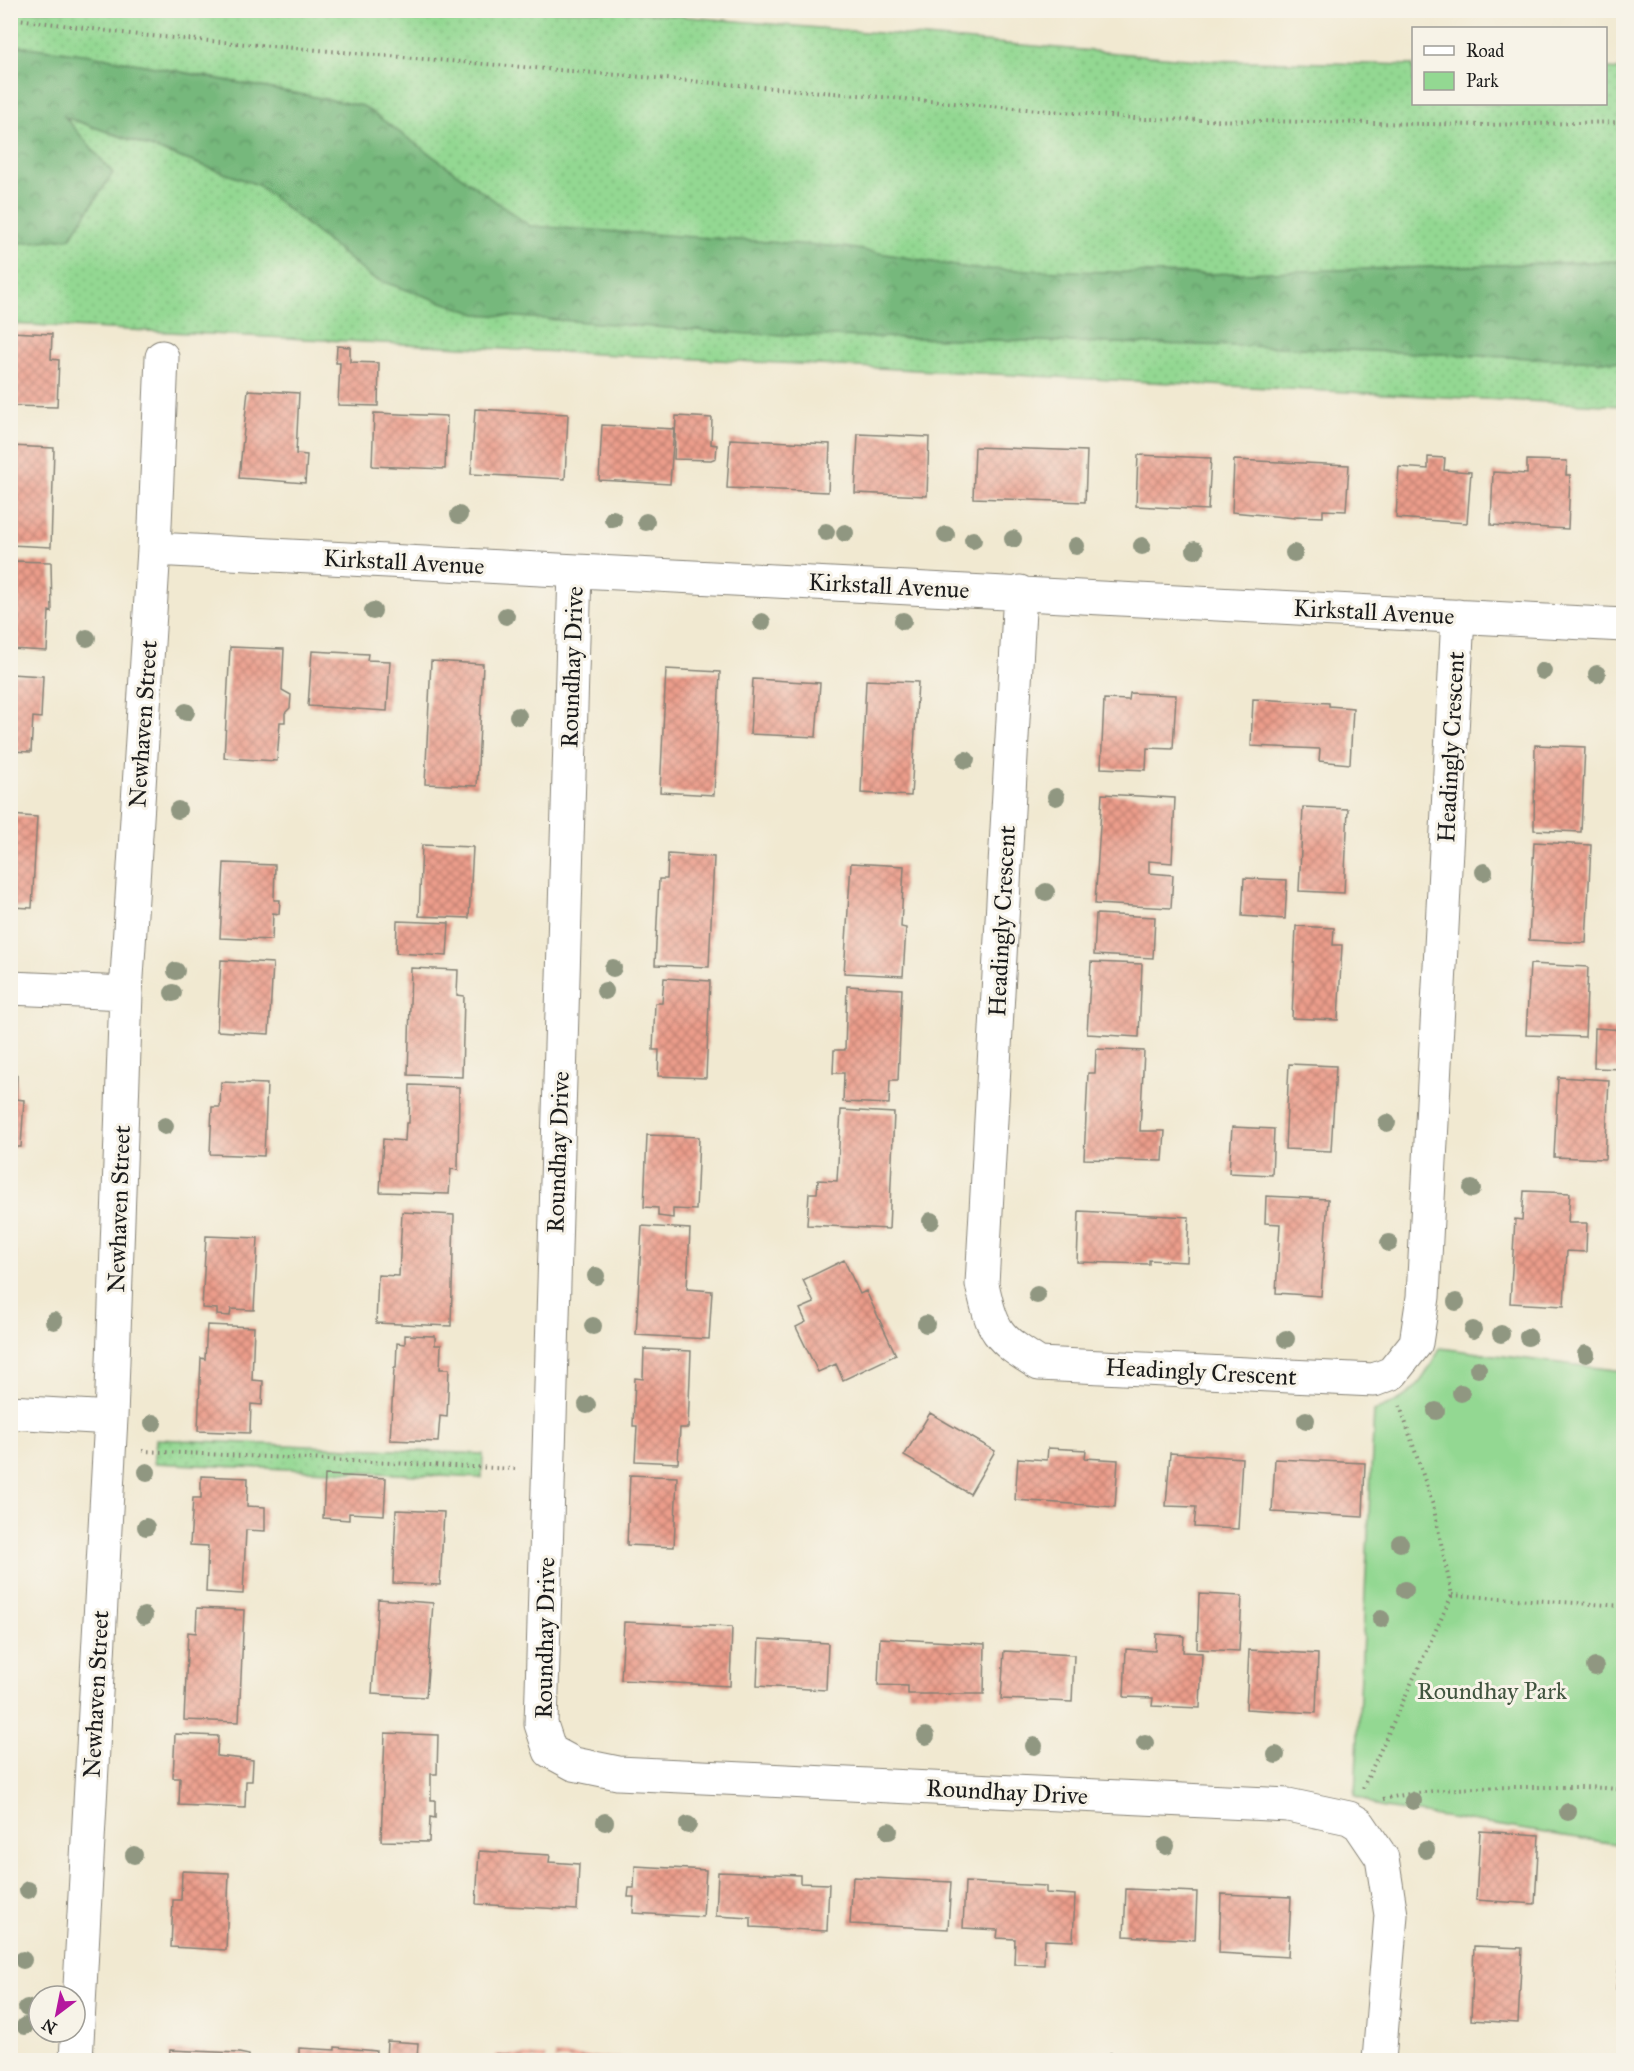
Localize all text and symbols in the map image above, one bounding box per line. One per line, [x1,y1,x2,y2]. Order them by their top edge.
legend [1412,27,1607,105]
text: Road [1466,40,1504,62]
text: Park [1466,70,1499,92]
street label: Kirkstall Avenue [323,543,485,581]
street label: Kirkstall Avenue [808,567,970,605]
street label: Roundhay Drive [554,586,590,748]
street label: Kirkstall Avenue [1293,593,1455,631]
street label: Newhaven Street [122,639,164,809]
street label: Headingly Crescent [1431,650,1471,843]
street label: Headingly Crescent [982,824,1022,1017]
street label: Roundhay Drive [540,1071,576,1233]
street label: Newhaven Street [101,1124,137,1293]
street label: Headingly Crescent [1105,1352,1298,1392]
street label: Roundhay Drive [529,1557,561,1719]
street label: Newhaven Street [77,1609,115,1779]
park label: Roundhay Park [1417,1676,1568,1706]
street label: Roundhay Drive [925,1773,1089,1811]
north arrow [27,1984,87,2044]
text: N [38,2014,60,2038]

